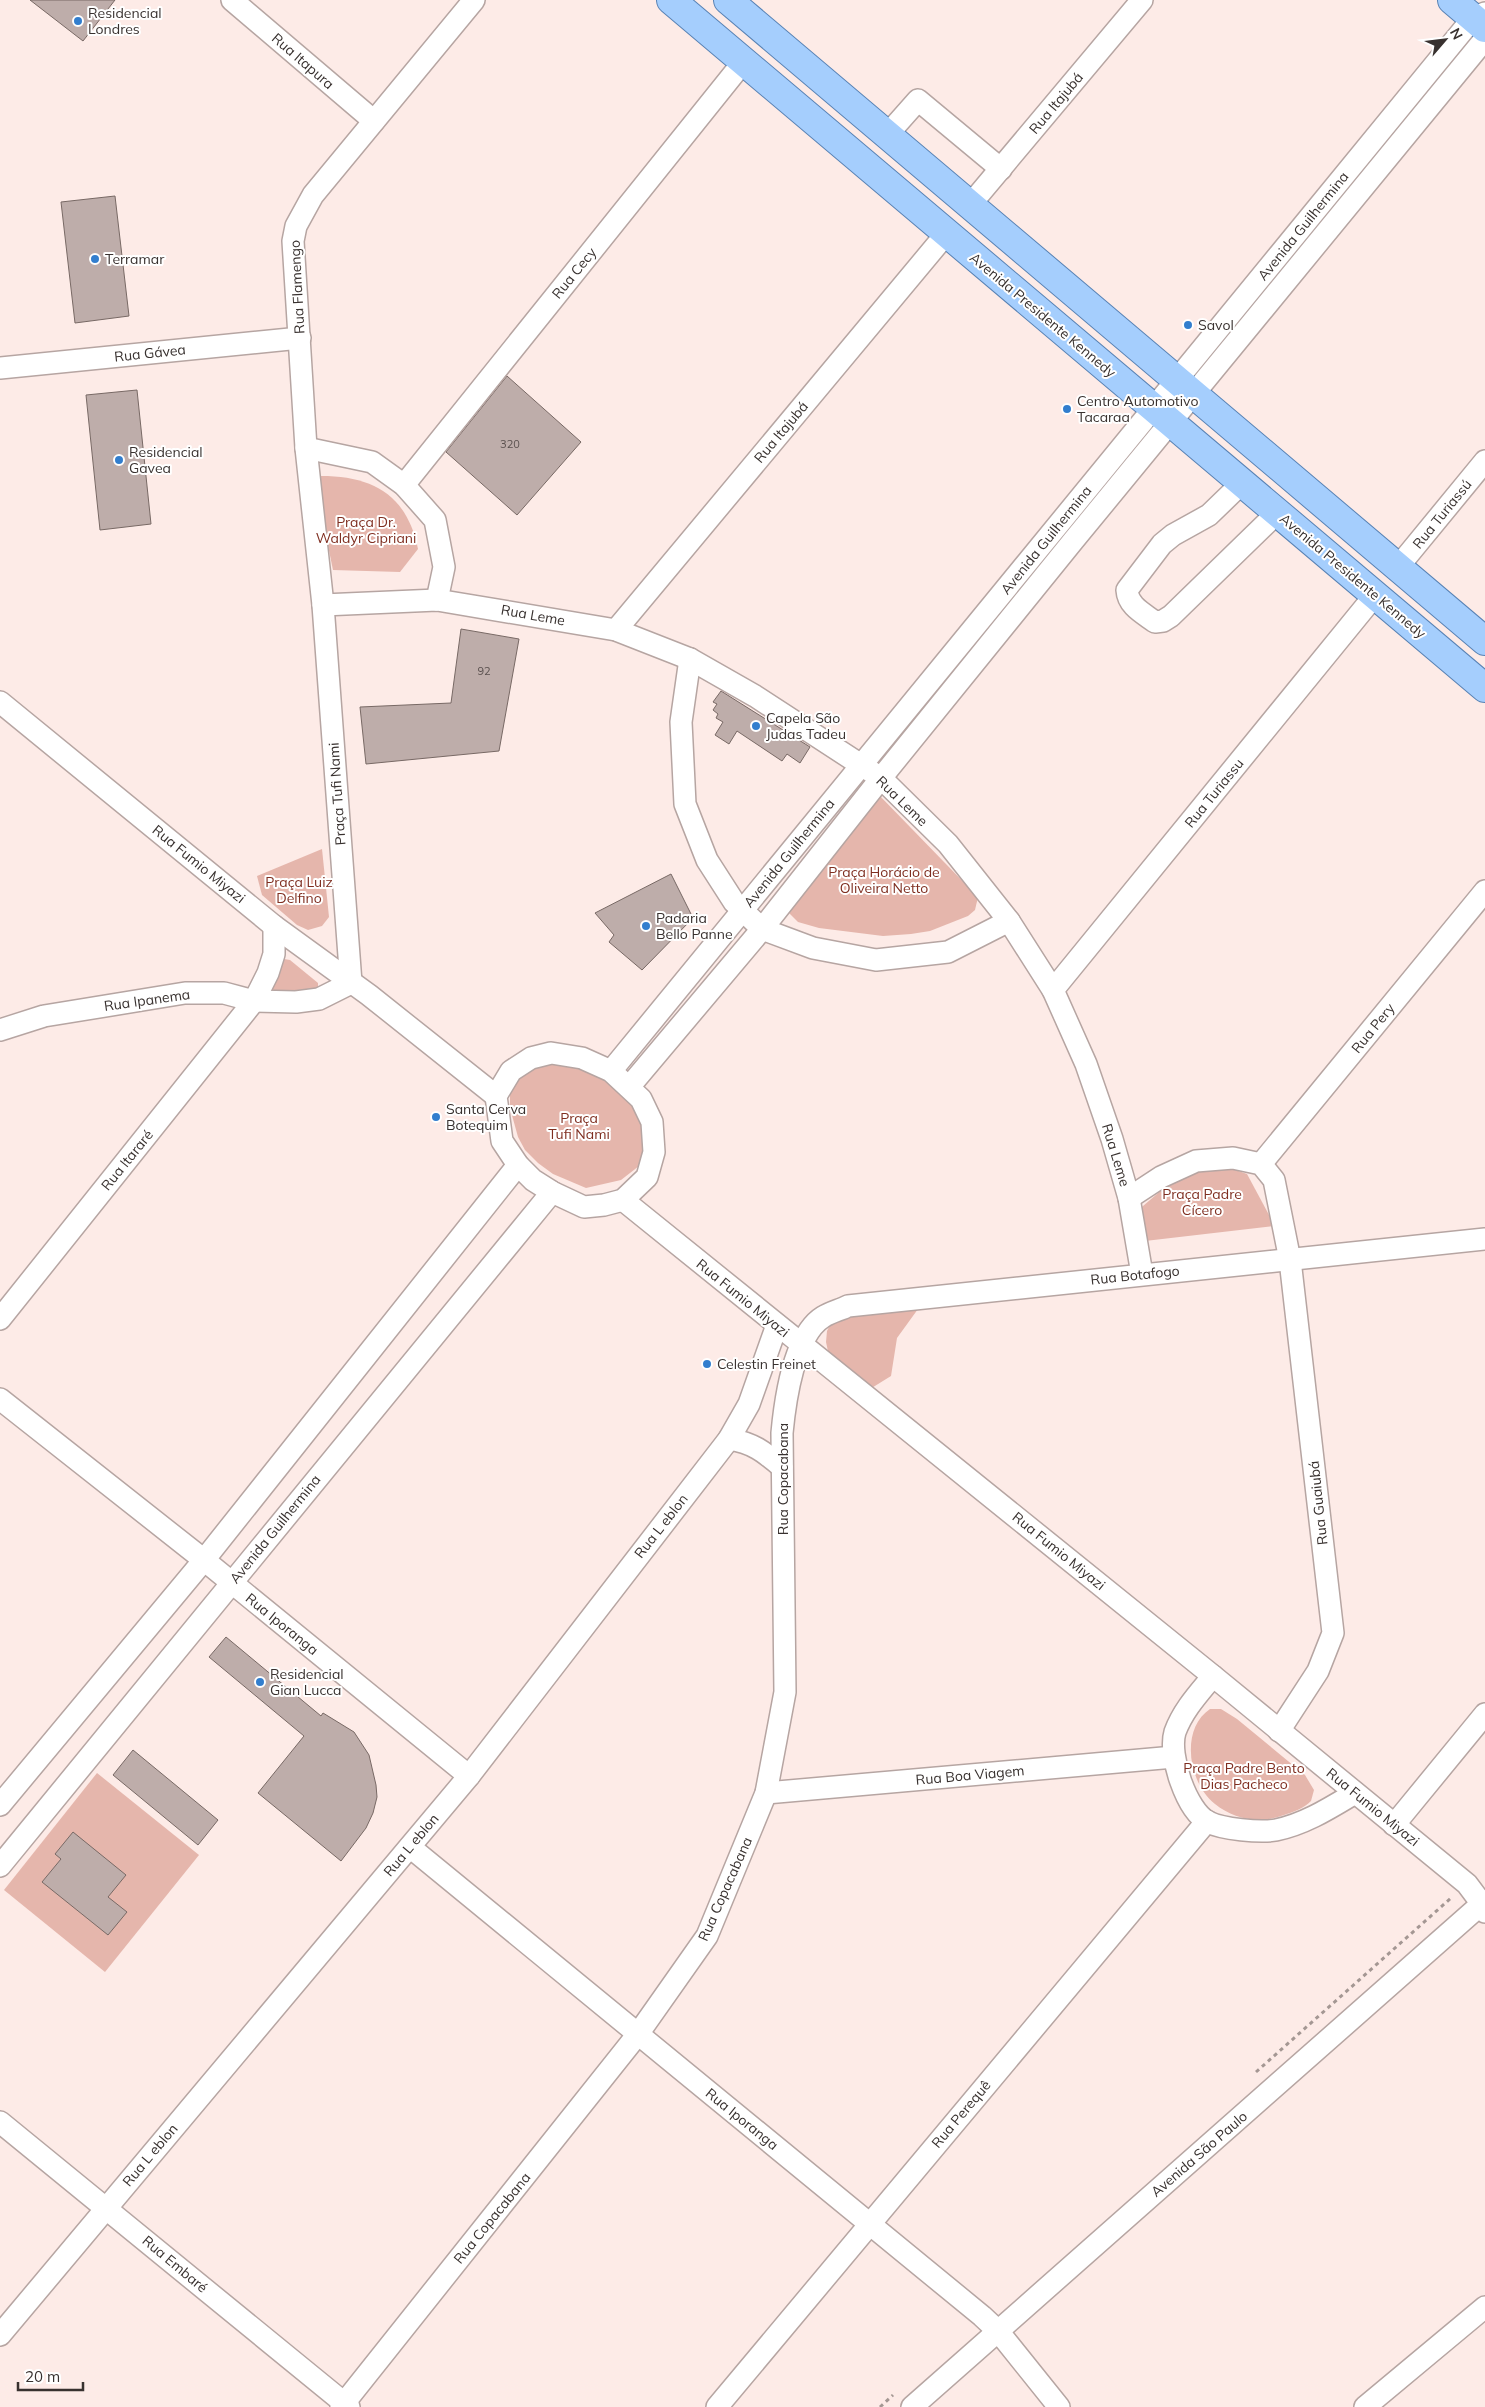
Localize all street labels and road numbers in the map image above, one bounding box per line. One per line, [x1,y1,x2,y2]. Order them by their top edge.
street label: Rua Itapura [268,29,338,93]
street label: Rua Itajubá [1025,69,1087,137]
street label: Avenida Guilhermina [1254,168,1352,284]
street label: Rua Flamengo [286,240,308,334]
street label: Rua Cecy [548,243,601,302]
street label: Avenida Presidente Kennedy [966,249,1120,382]
street label: Rua Gávea [113,340,187,366]
street label: Rua Itajubá [750,398,812,466]
street label: Rua Turiassú [1409,476,1475,552]
street label: Avenida Guilhermina [997,482,1095,598]
street label: Avenida Presidente Kennedy [1276,510,1430,643]
street label: Rua Leme [499,601,567,629]
street label: Praça Tufi Nami [324,742,350,846]
street label: Rua Turiassu [1181,755,1247,831]
street label: Rua Leme [872,772,932,830]
street label: Avenida Guilhermina [740,795,838,911]
street label: Rua Fumio Miyazi [149,821,249,907]
street label: Rua Ipanema [103,985,191,1015]
street label: Rua Pery [1347,999,1399,1057]
street label: Rua Leme [1098,1121,1134,1189]
street label: Rua Itararé [97,1126,157,1194]
street label: Rua Fumio Miyazi [693,1255,793,1341]
street label: Rua Botafogo [1090,1261,1180,1289]
street label: Rua Copacabana [774,1423,792,1535]
street label: Rua Guaiubá [1305,1460,1331,1546]
street label: Avenida Guilhermina [226,1471,324,1587]
street label: Rua L eblon [630,1490,692,1562]
street label: Rua Fumio Miyazi [1009,1508,1109,1594]
street label: Rua Iporanga [242,1589,322,1659]
street label: Rua Boa Viagem [915,1761,1025,1789]
street label: Rua Fumio Miyazi [1323,1764,1423,1850]
street label: Rua L eblon [379,1810,443,1880]
street label: Rua Copacabana [694,1834,756,1944]
street label: Rua Perequê [927,2076,995,2152]
street label: Rua Iporanga [702,2084,782,2154]
street label: Avenida São Paulo [1147,2107,1251,2201]
street label: Rua L eblon [118,2120,182,2190]
street label: Rua Copacabana [450,2169,534,2267]
street label: Rua Embaré [139,2231,211,2297]

